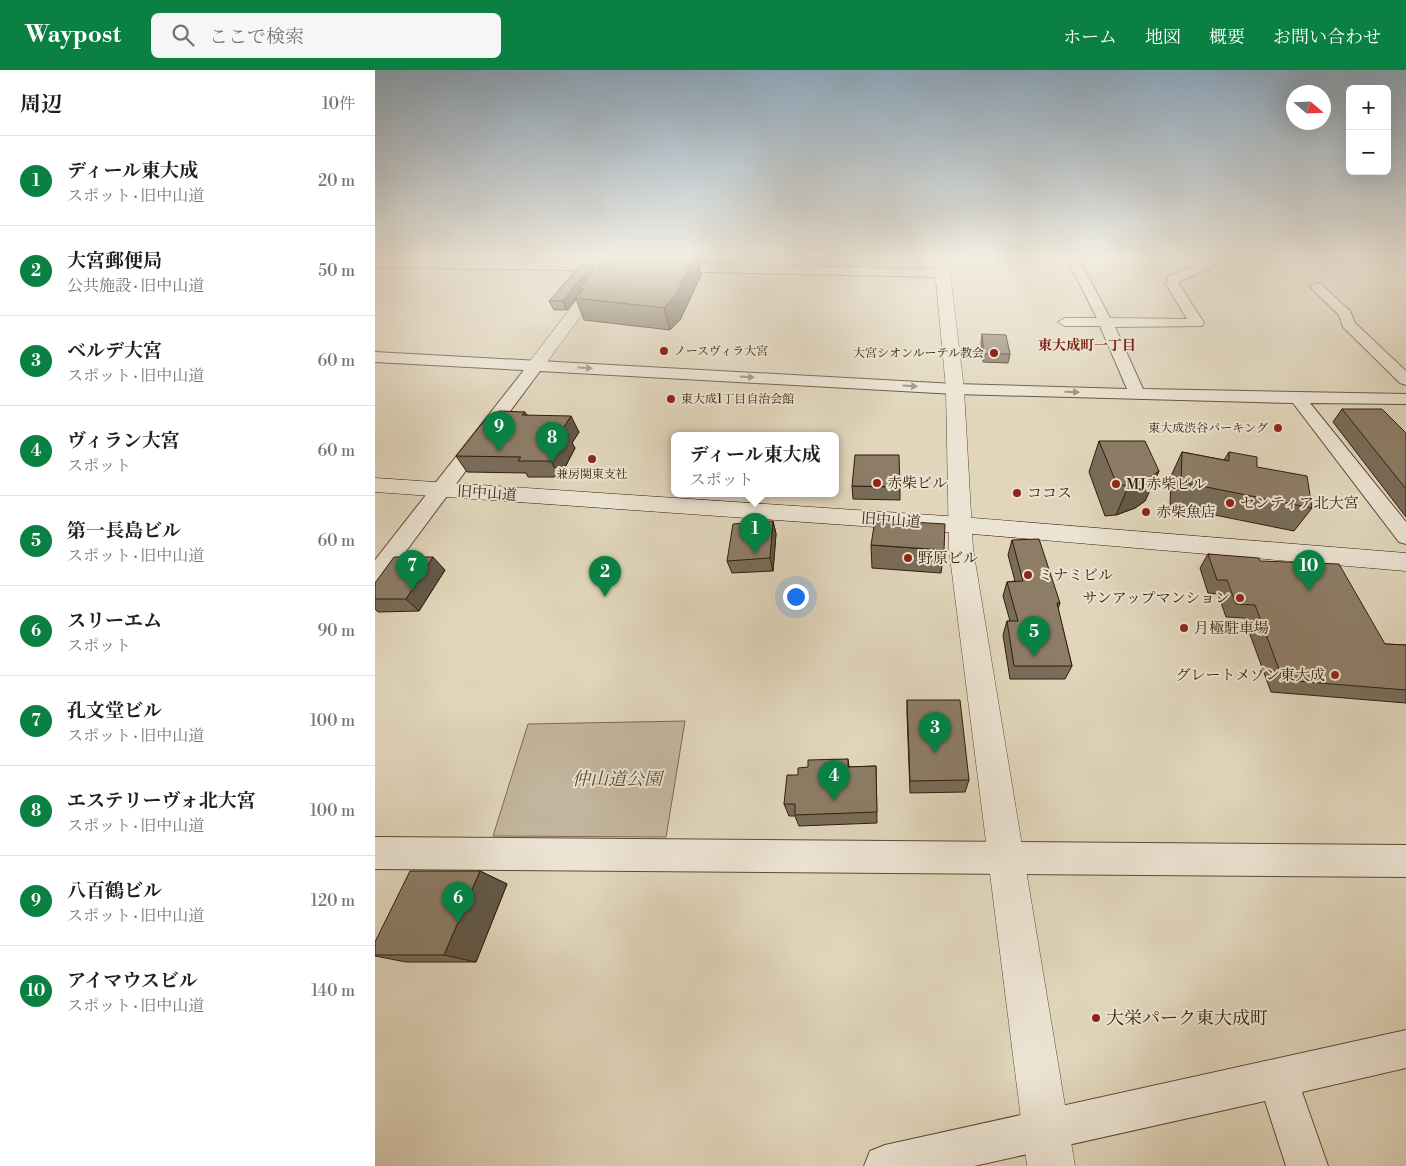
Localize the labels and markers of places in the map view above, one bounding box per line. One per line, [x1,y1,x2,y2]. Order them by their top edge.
place label: ノースヴィラ大宮 [674,344,768,359]
marker: ノースヴィラ大宮 [658,345,670,357]
place label: 大宮シオンルーテル教会 [853,346,984,361]
marker: 大宮シオンルーテル教会 [988,347,1000,359]
place label: 東大成1丁目自治会館 [681,392,794,407]
marker: 東大成1丁目自治会館 [665,393,677,405]
pin: 9 [483,411,515,452]
place label: 東大成渋谷パーキング [1148,421,1268,436]
pin: 8 [536,422,568,463]
marker: 東大成渋谷パーキング [1272,422,1284,434]
marker: 兼房関東支社 [586,453,598,465]
place label: 兼房関東支社 [556,467,628,482]
place label: 赤柴ビル [887,474,947,493]
place label: MJ赤柴ビル [1126,475,1206,494]
marker: 赤柴ビル [871,477,883,489]
marker: MJ赤柴ビル [1110,478,1122,490]
place label: ココス [1027,484,1072,503]
marker: ココス [1011,487,1023,499]
place label: センティア北大宮 [1240,494,1359,513]
marker: センティア北大宮 [1224,497,1236,509]
place label: 赤柴魚店 [1156,503,1216,522]
marker: 赤柴魚店 [1140,506,1152,518]
pin: 1 [739,513,771,554]
place label: 野原ビル [918,549,978,568]
pin: 7 [396,550,428,591]
pin: 10 [1293,550,1325,591]
marker: 野原ビル [902,552,914,564]
pin: 2 [589,556,621,597]
place label: ミナミビル [1038,566,1113,585]
marker: ミナミビル [1022,569,1034,581]
place label: サンアップマンション [1082,589,1230,608]
marker: サンアップマンション [1234,592,1246,604]
pin: 5 [1018,616,1050,657]
place label: 月極駐車場 [1194,619,1269,638]
marker: 月極駐車場 [1178,622,1190,634]
place label: グレートメゾン東大成 [1176,666,1325,685]
marker: グレートメゾン東大成 [1329,669,1341,681]
pin: 3 [919,712,951,753]
pin: 4 [818,760,850,801]
pin: 6 [442,882,474,923]
place label: 大栄パーク東大成町 [1106,1007,1268,1030]
marker: 大栄パーク東大成町 [1090,1012,1102,1024]

